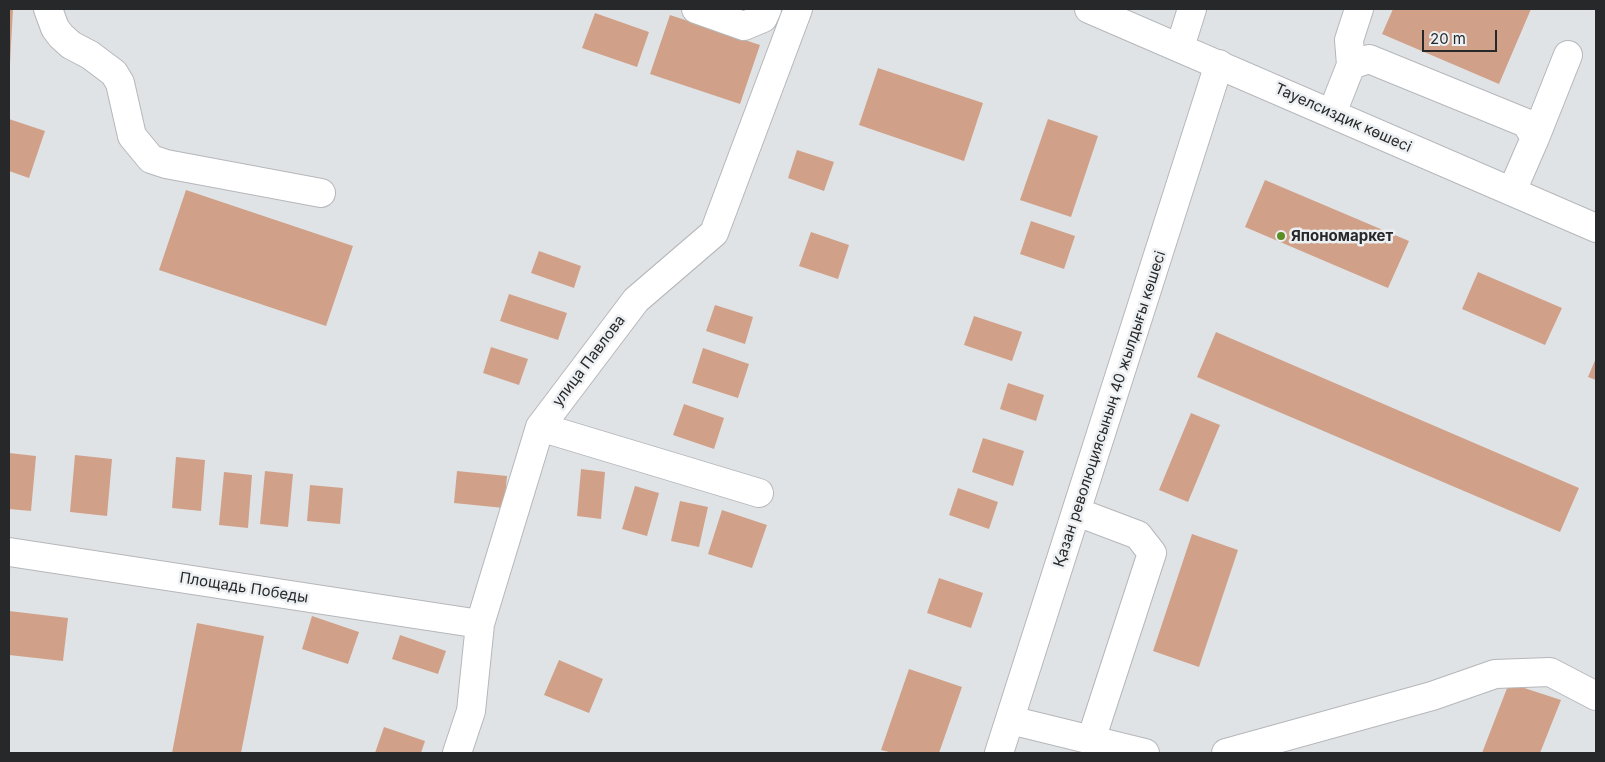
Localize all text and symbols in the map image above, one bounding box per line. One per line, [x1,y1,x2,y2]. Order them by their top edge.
scale bar [1425,20,1500,52]
text: 20 m [1430,29,1466,48]
street label: Тауелсиздик көшесі [1272,80,1414,156]
place label: Япономаркет [1291,227,1393,245]
marker: Япономаркет [1275,230,1287,242]
street label: Қазан революциясының 40 жылдығы көшесі [1050,249,1170,569]
street label: улица Павлова [549,312,629,410]
street label: Площадь Победы [178,569,310,607]

